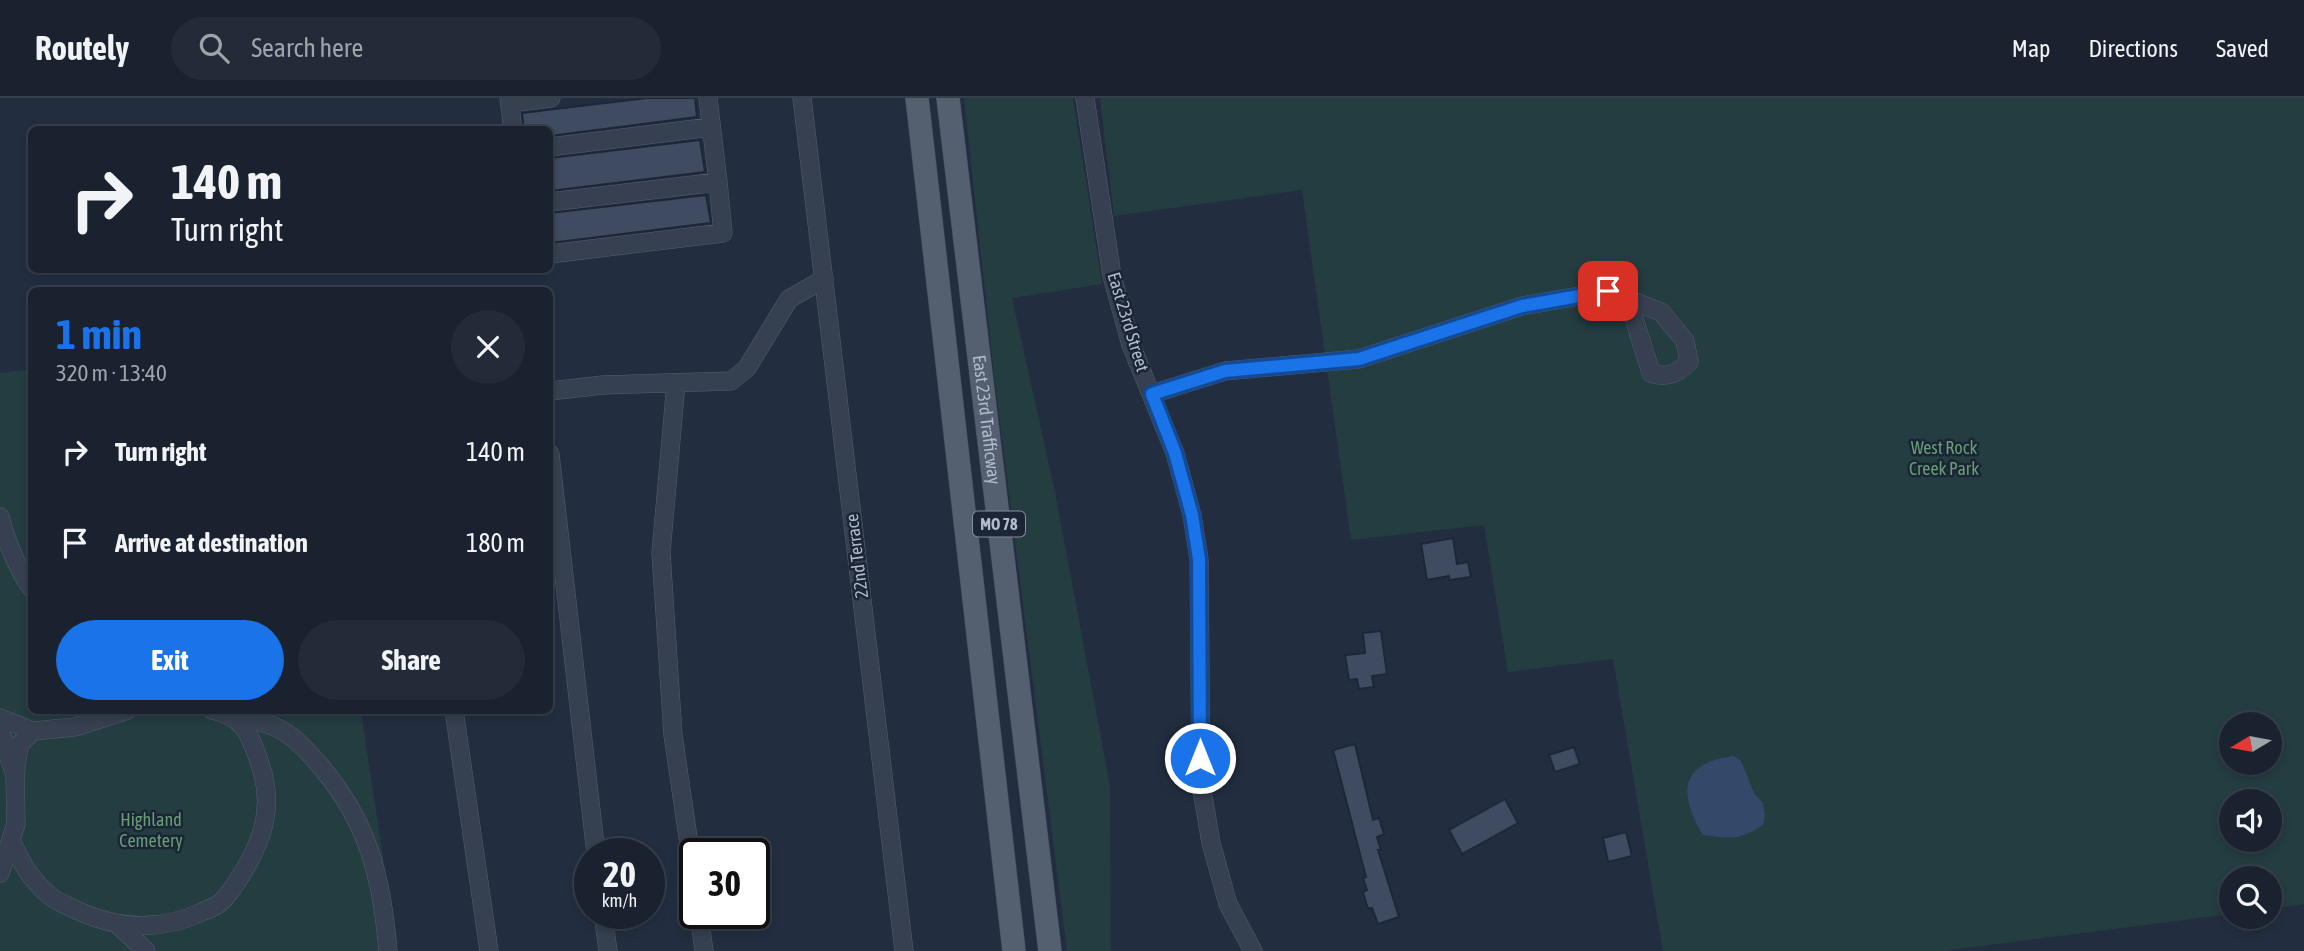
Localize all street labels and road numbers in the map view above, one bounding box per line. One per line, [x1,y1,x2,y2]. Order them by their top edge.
street label: East 23rd Street [1103,270,1154,374]
street label: East 23rd Trafficway [969,354,1005,486]
road number: MO 78 [973,512,1025,536]
street label: 22nd Terrace [841,513,872,600]

